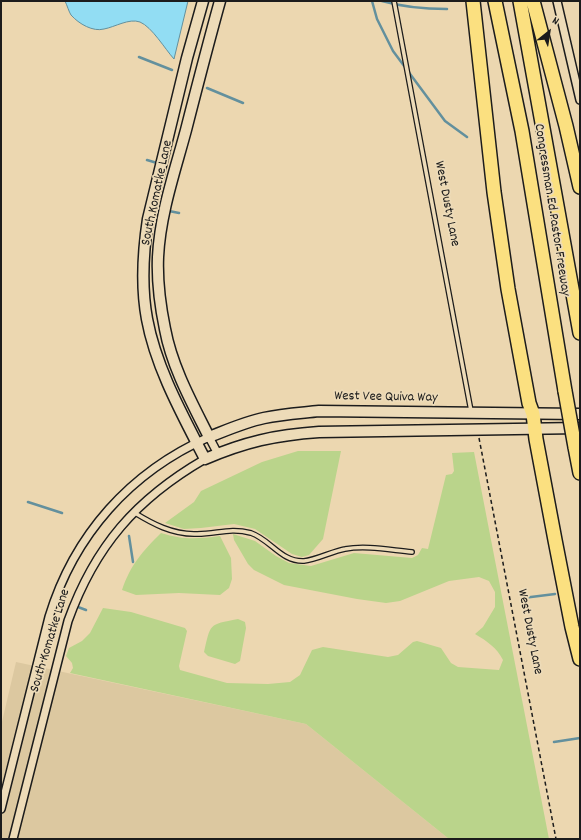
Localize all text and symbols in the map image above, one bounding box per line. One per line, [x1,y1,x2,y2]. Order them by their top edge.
north arrow [529,12,569,52]
text: N [549,13,561,30]
street label: Congressman Ed Pastor Freeway [529,123,573,297]
street label: South Komatke Lane [139,139,177,247]
street label: West Dusty Lane [429,160,463,248]
street label: West Vee Quiva Way [334,389,438,407]
street label: South Komatke Lane [27,587,75,695]
street label: West Dusty Lane [512,588,546,676]

